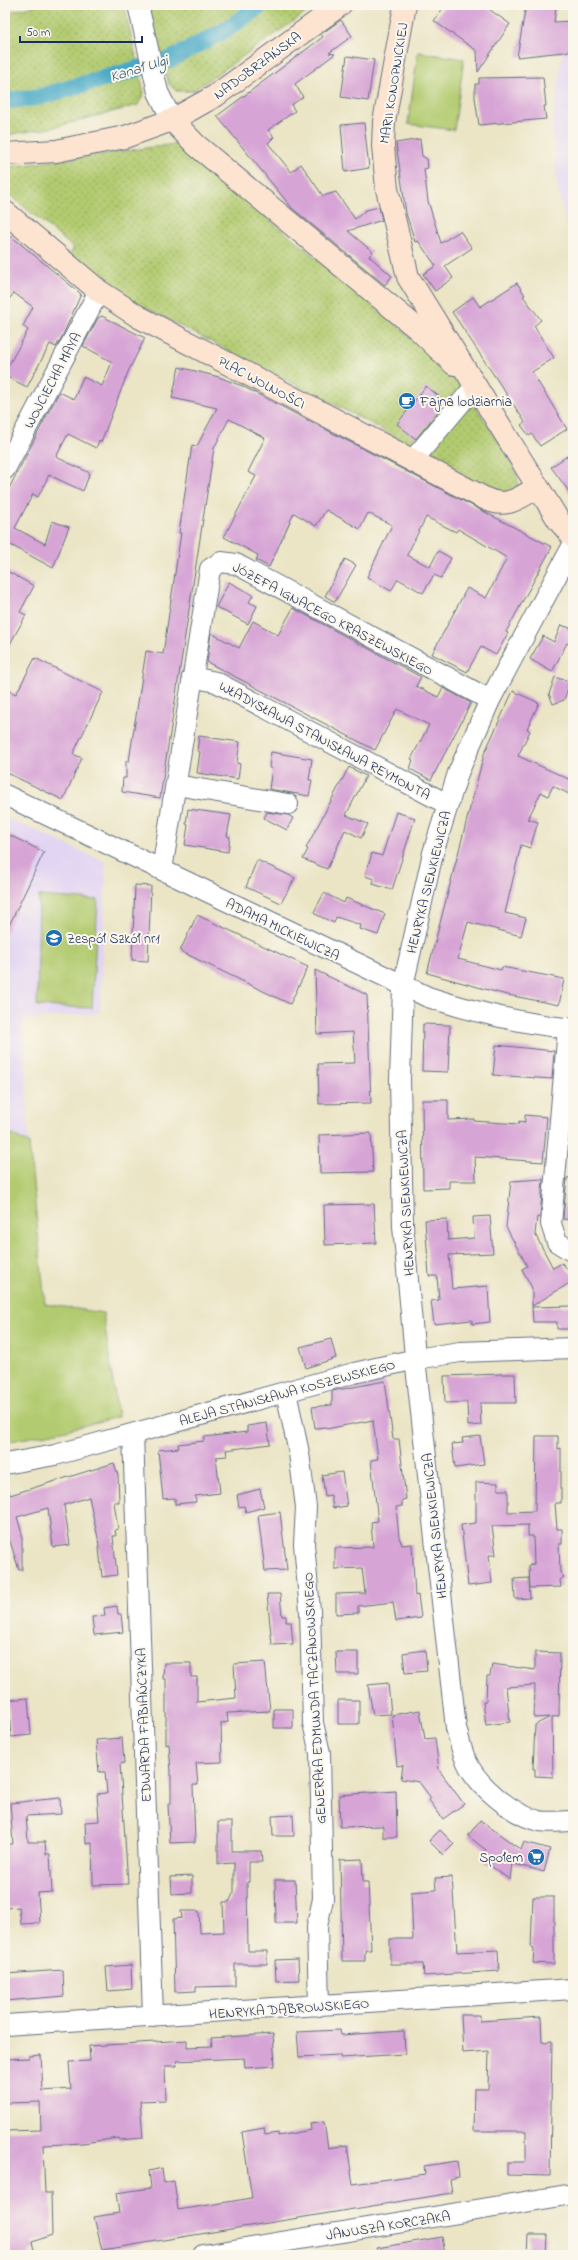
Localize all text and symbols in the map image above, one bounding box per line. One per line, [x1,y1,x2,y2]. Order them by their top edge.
scale bar [20,18,142,44]
street label: MARII KONOPNICKIEJ [375,21,414,145]
text: 50 m [26,24,50,42]
street label: NADOBRZAŃSKA [210,27,306,105]
water label: Kanał Ulgi [108,49,172,89]
street label: WOJCIECHA MAYA [19,329,88,433]
street label: PLAC WOLNOŚCI [214,351,309,415]
cafe icon: Fajna lodziarnia [397,391,417,411]
place label: Fajna lodziarnia [419,392,512,413]
street label: JÓZEFA IGNACEGO KRASZEWSKIEGO [228,557,437,681]
street label: WŁADYSŁAWA STANISŁAWA REYMONTA [215,676,434,806]
street label: HENRYKA SIENKIEWICZA [402,809,457,956]
street label: ADAMA MICKIEWICZA [222,894,343,967]
school or university icon: Zespół Szkół nr1 [44,928,64,948]
place label: Zespół Szkół nr1 [67,929,160,950]
street label: HENRYKA SIENKIEWICZA [392,1129,421,1277]
street label: ALEJA STANISŁAWA KOSZEWSKIEGO [177,1354,398,1432]
street label: HENRYKA SIENKIEWICZA [417,1452,454,1600]
street label: GENERAŁA EDMUNDA TACZANOWSKIEGO [298,1571,333,1824]
street label: EDWARDA FABIAŃCZYKA [131,1647,158,1802]
supermarket icon: Społem [526,1847,546,1867]
place label: Społem [479,1848,523,1869]
street label: HENRYKA DĄBROWSKIEGO [208,1993,370,2026]
street label: JANUSZA KORCZAKA [325,2206,452,2247]

